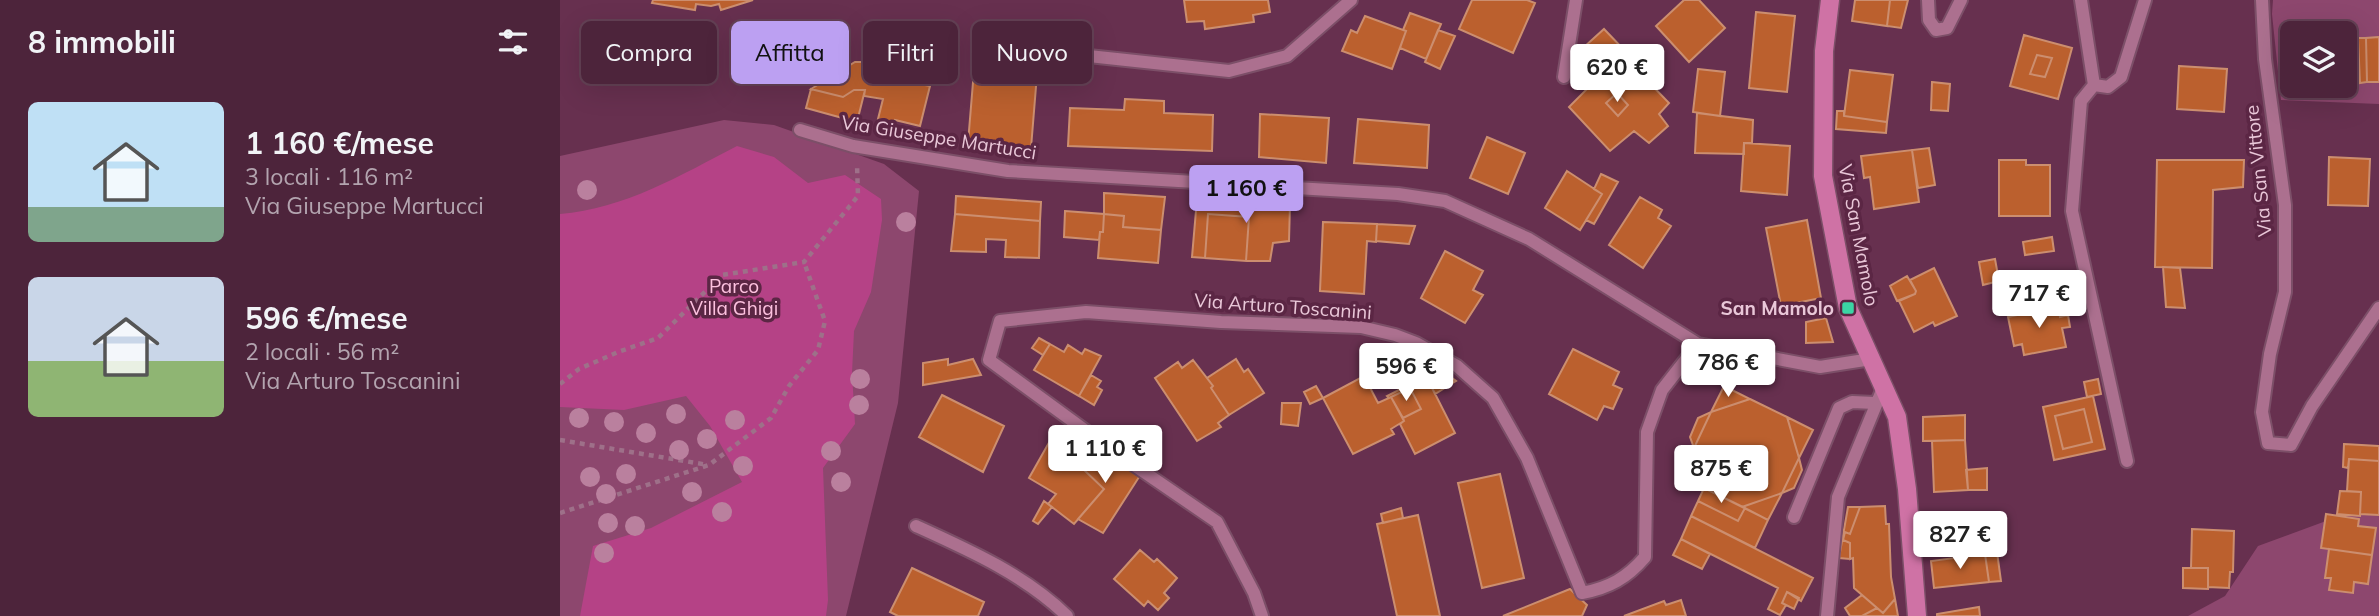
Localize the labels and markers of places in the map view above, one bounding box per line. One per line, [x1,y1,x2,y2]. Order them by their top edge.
pin: 620 € [1568,44,1666,104]
pin: 1 160 € [1181,166,1311,225]
pin: 717 € [1990,270,2088,330]
place label: San Mamolo [1720,296,1834,320]
marker: San Mamolo [1840,300,1856,316]
pin: 786 € [1679,340,1777,399]
pin: 596 € [1357,344,1455,403]
pin: 1 110 € [1040,426,1170,485]
pin: 875 € [1672,446,1770,505]
pin: 827 € [1911,512,2009,571]

